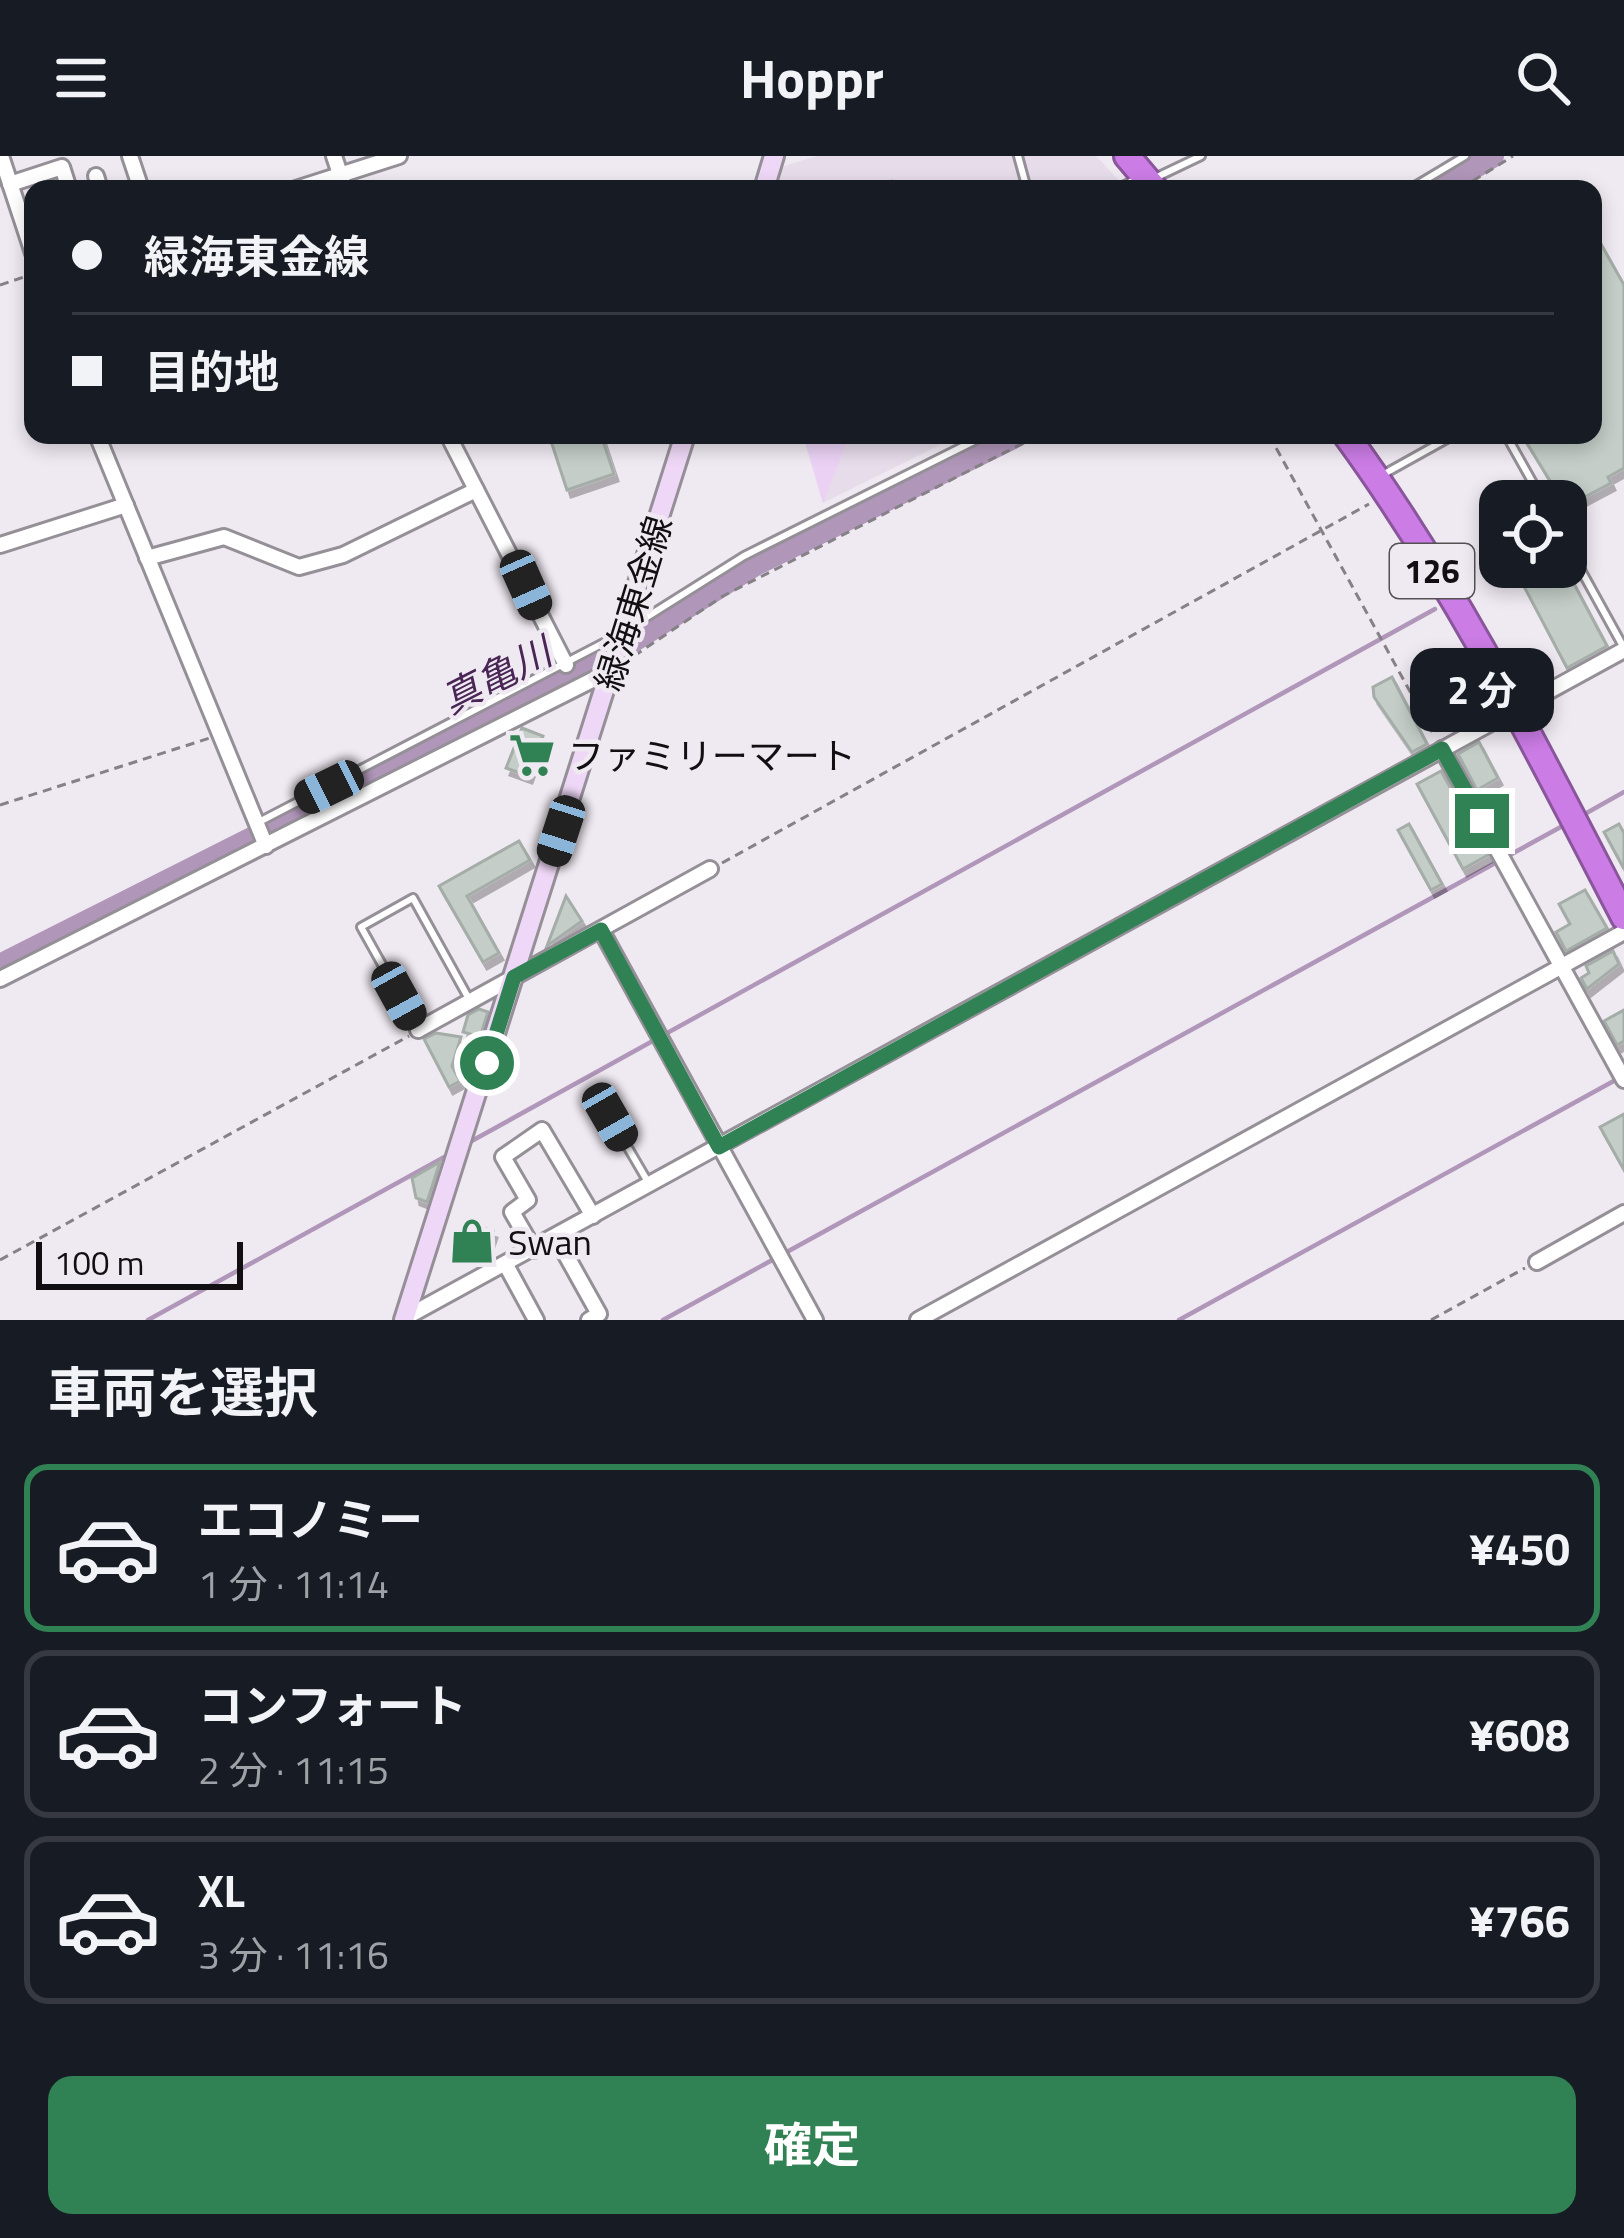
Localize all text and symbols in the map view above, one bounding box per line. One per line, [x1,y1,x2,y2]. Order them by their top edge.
text: Hoppr [740,37,884,119]
icon: menu [48,45,114,111]
icon: search [1510,45,1576,111]
text: 緑海東金線 [144,222,369,290]
text: 目的地 [144,337,279,405]
map controls [1479,480,1587,588]
button: locate [1479,480,1587,588]
street label: 緑海東金線 [580,509,686,697]
road number: 126 [1390,544,1474,598]
car [495,545,557,625]
water label: 真亀川 [430,620,565,728]
callout: 2 分 [1410,647,1554,731]
text: 2 分 [1447,660,1517,719]
place label: ファミリーマート [568,728,856,783]
supermarket icon: ファミリーマート [507,730,557,780]
car [289,755,369,819]
car [533,791,589,871]
route end [1455,794,1509,848]
car [366,956,432,1036]
route start [460,1036,514,1090]
car [576,1077,644,1157]
place label: Swan [508,1214,592,1269]
shop icon: Swan [447,1216,497,1266]
scale bar [36,1236,243,1289]
text: 100 m [54,1238,144,1288]
text: 車両を選択 [48,1351,318,1433]
text: エコノミー [198,1485,423,1553]
icon: car [54,1494,162,1602]
text: ¥450 [1469,1514,1570,1582]
text: 1 分 · 11:14 [198,1554,389,1613]
text: コンフォート [198,1671,467,1739]
icon: car [54,1680,162,1788]
text: ¥608 [1469,1700,1570,1768]
text: 2 分 · 11:15 [198,1740,389,1799]
text: XL [198,1856,245,1924]
icon: car [54,1866,162,1974]
text: ¥766 [1469,1886,1570,1954]
text: 3 分 · 11:16 [198,1925,389,1984]
button: 確定 [48,2076,1576,2214]

